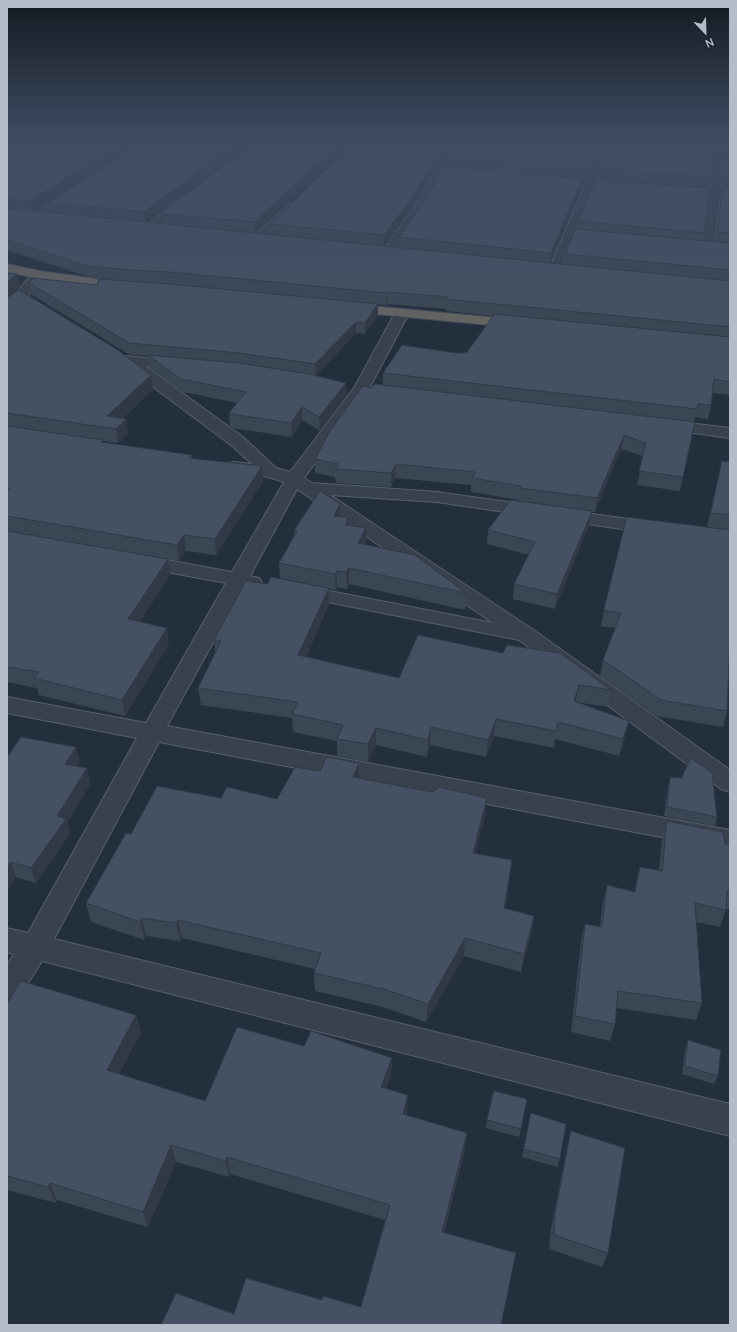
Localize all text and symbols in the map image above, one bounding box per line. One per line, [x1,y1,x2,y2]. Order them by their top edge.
north arrow [685,12,725,52]
text: N [703,35,716,52]

